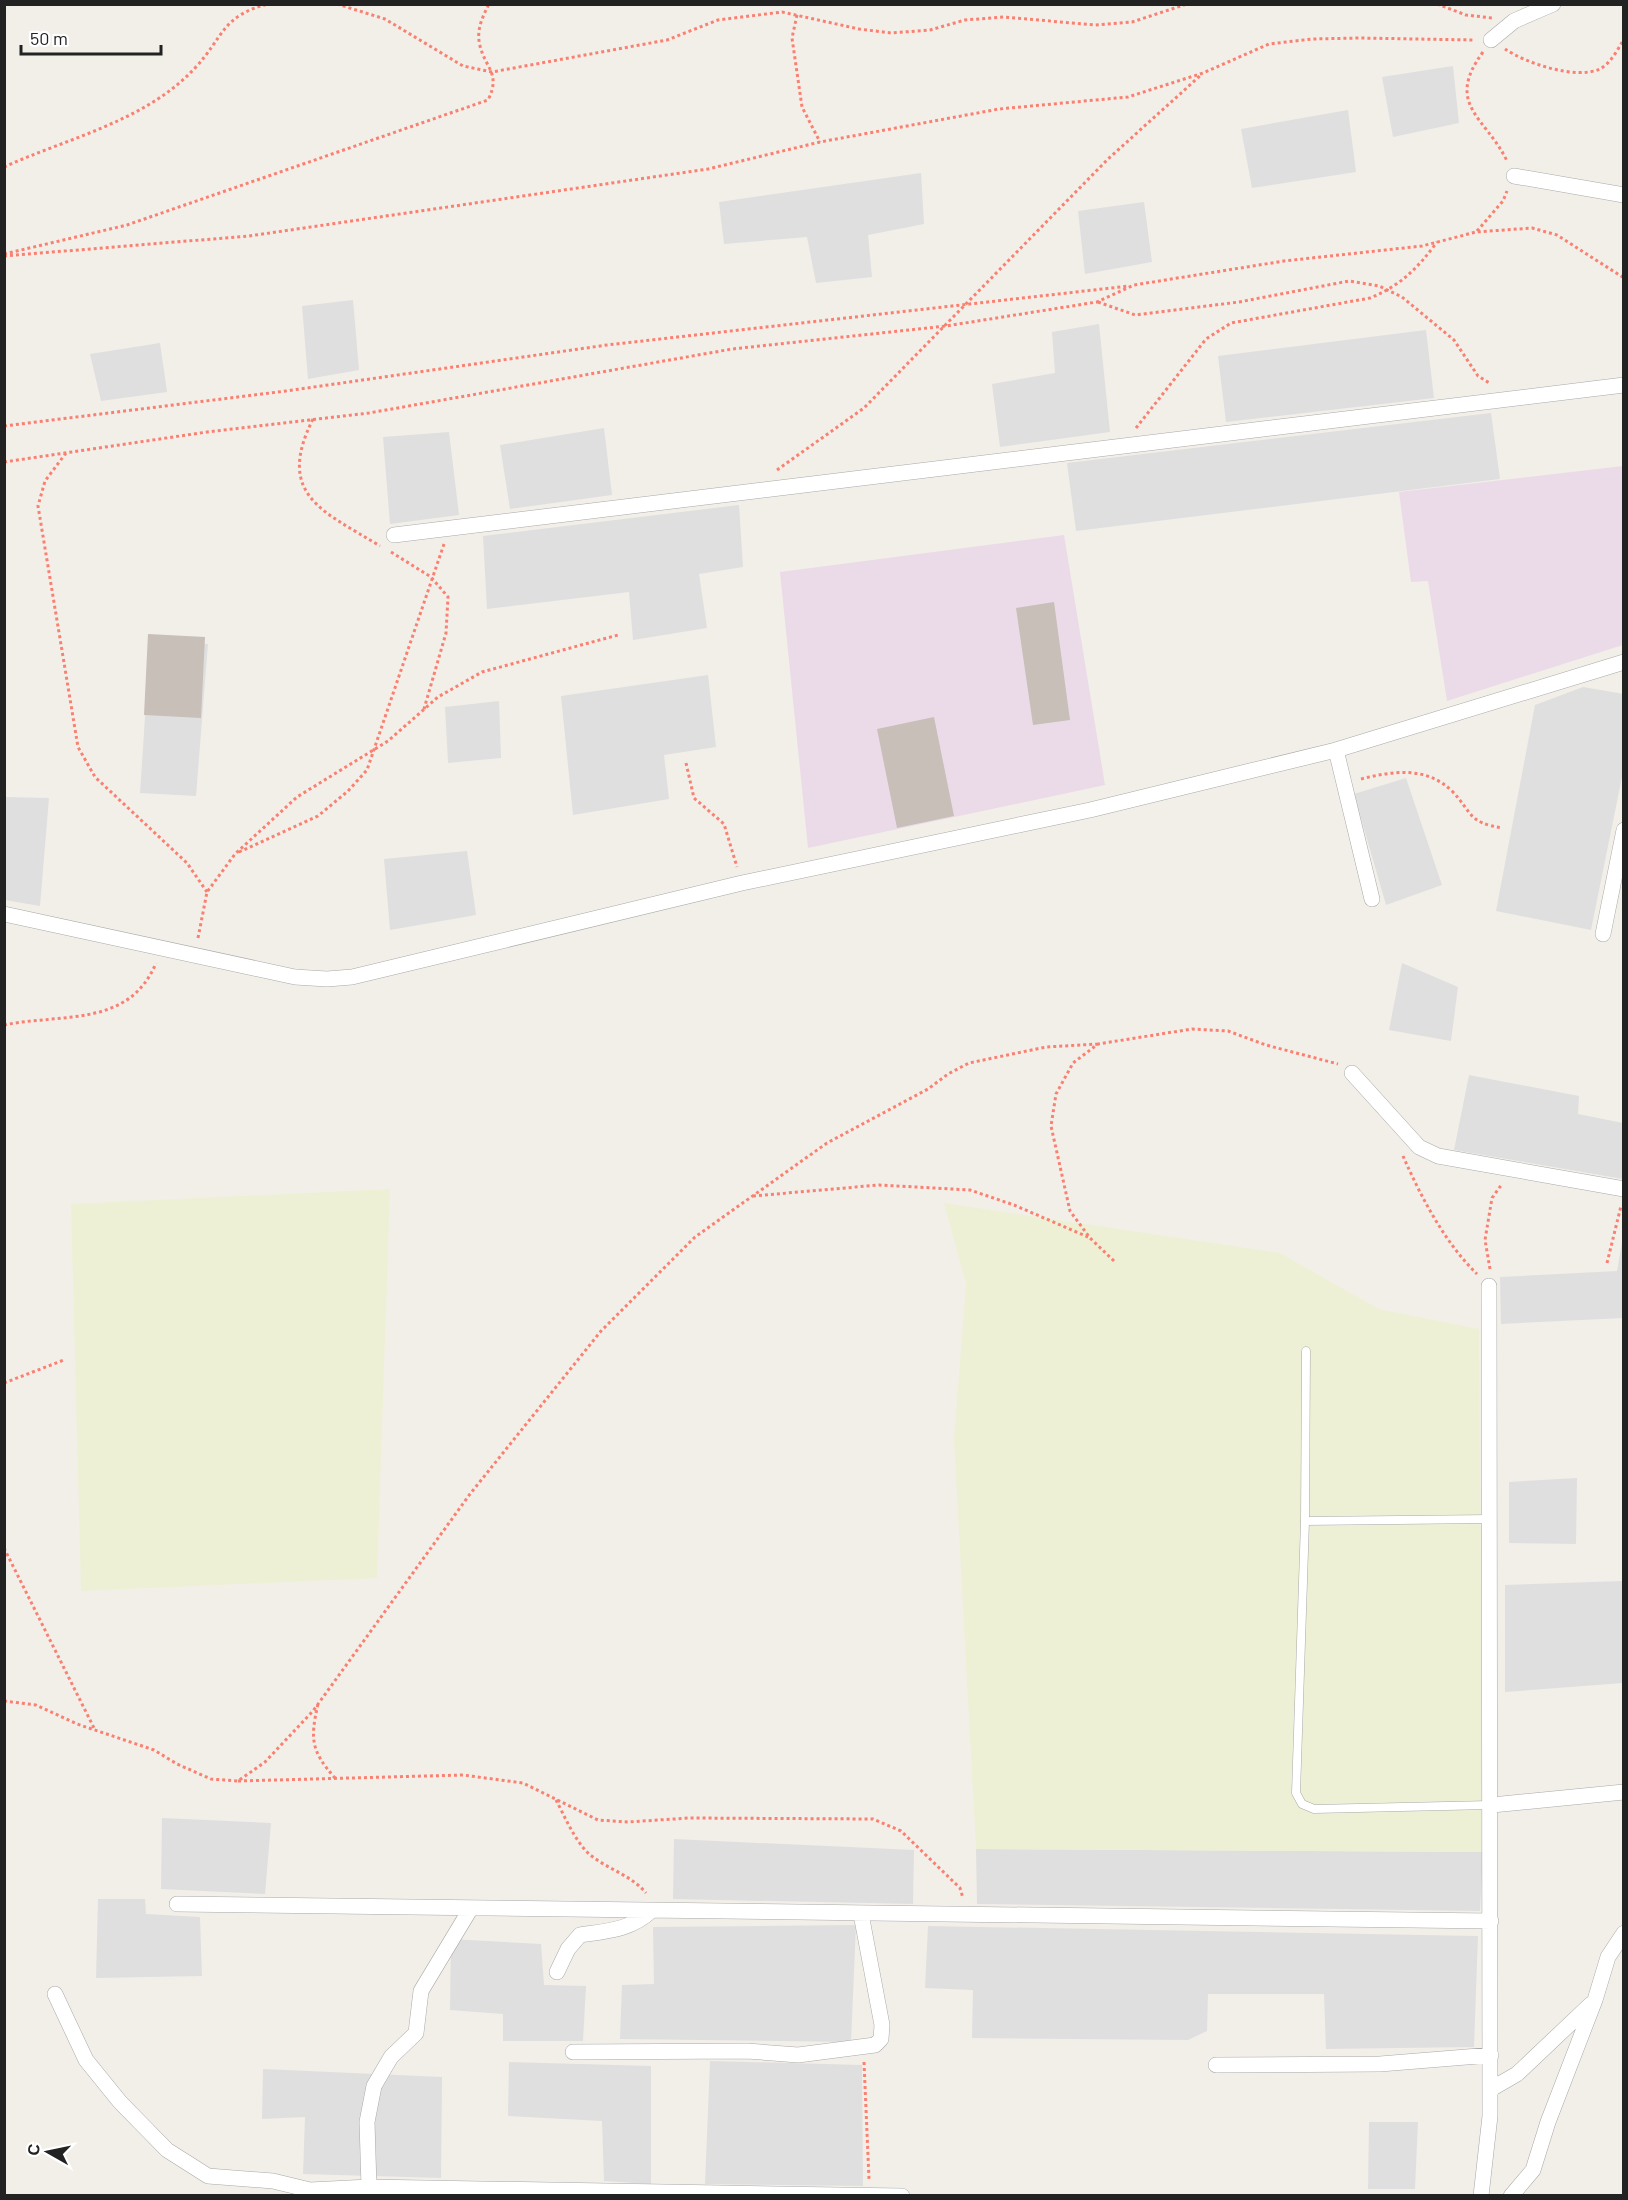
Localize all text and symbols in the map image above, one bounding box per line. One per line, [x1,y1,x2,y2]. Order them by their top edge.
scale bar [21,18,160,56]
text: 50 m [30,27,68,49]
north arrow [18,2122,78,2182]
text: С [22,2142,43,2157]

